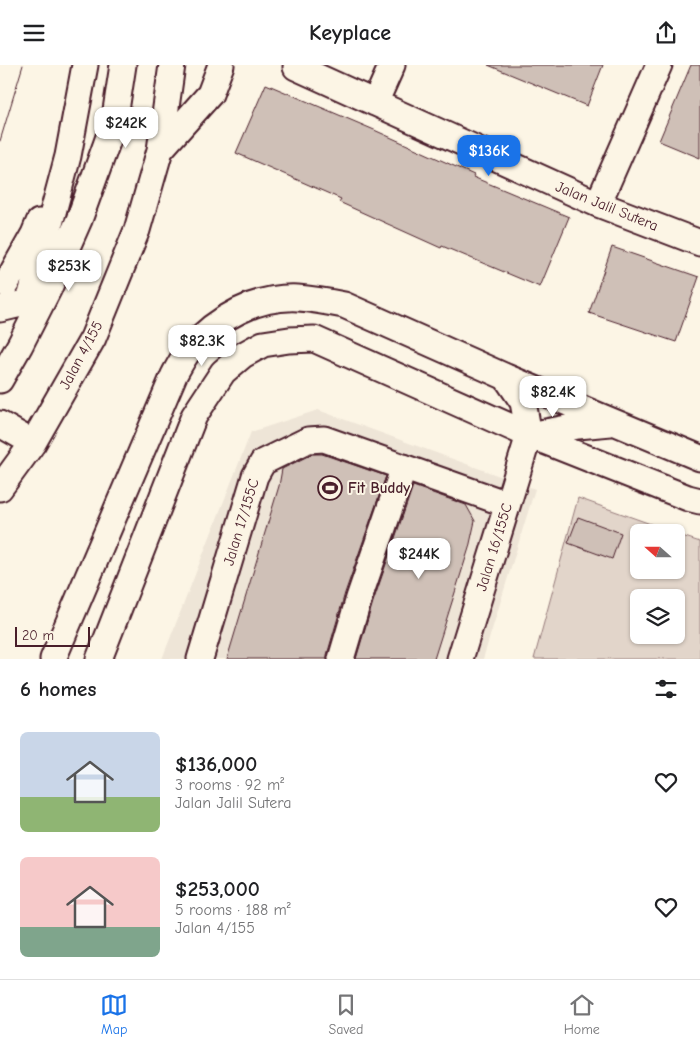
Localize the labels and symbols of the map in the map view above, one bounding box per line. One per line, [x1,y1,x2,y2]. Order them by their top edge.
pin: $242K [91,107,161,149]
pin: $136K [454,135,524,177]
street label: Jalan Jalil Sutera [553,177,661,235]
pin: $253K [34,249,104,292]
street label: Jalan 4/155 [55,318,107,392]
pin: $82.3K [161,325,243,367]
pin: $82.4K [512,375,594,418]
sports icon: Fit Buddy [317,475,343,501]
street label: Jalan 17/155C [219,476,263,568]
place label: Fit Buddy [348,479,410,497]
street label: Jalan 16/155C [472,501,516,593]
north arrow [630,524,685,579]
pin: $244K [384,537,454,580]
scale bar [15,624,90,647]

